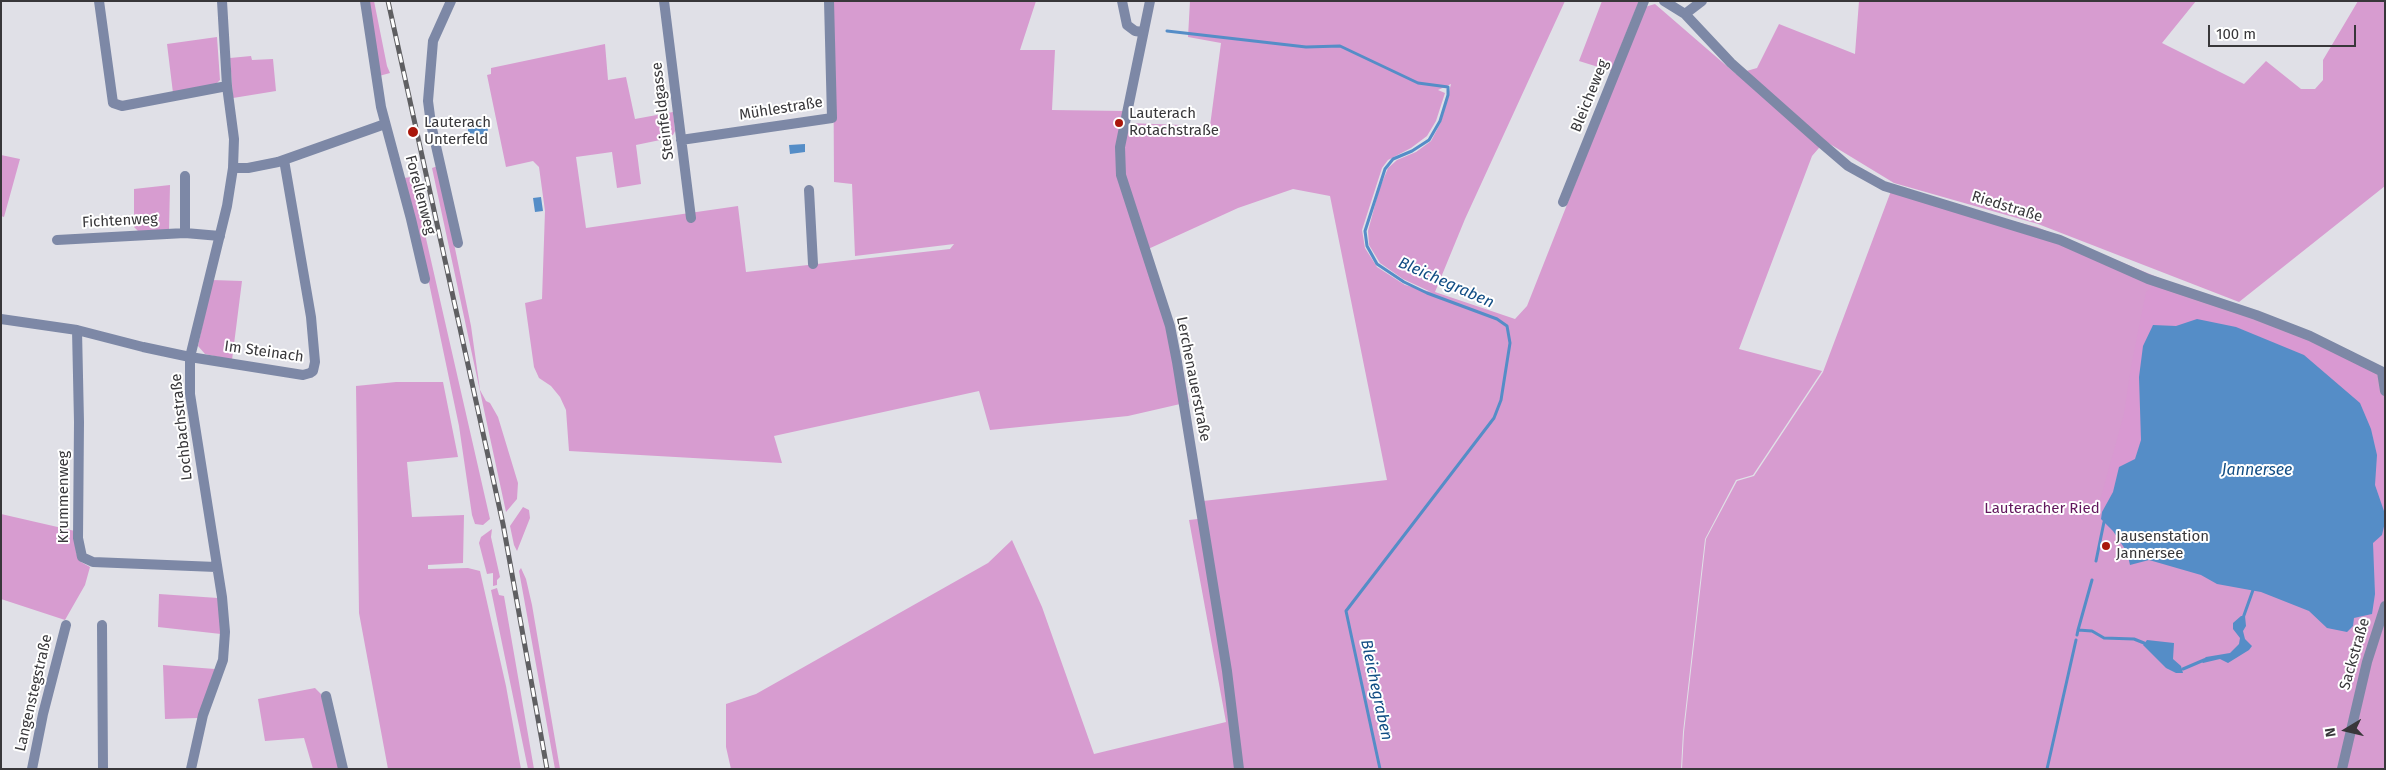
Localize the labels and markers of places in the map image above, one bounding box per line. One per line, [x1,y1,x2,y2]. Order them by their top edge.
place label: Lauterach Rotachstraße [1129,105,1219,140]
place label: Lauterach Unterfeld [424,114,491,149]
marker: Lauterach Rotachstraße [1113,117,1125,129]
marker: Lauterach Unterfeld [406,125,420,139]
place label: Jausenstation Jannersee [2116,528,2209,563]
marker: Jausenstation Jannersee [2100,540,2112,552]

